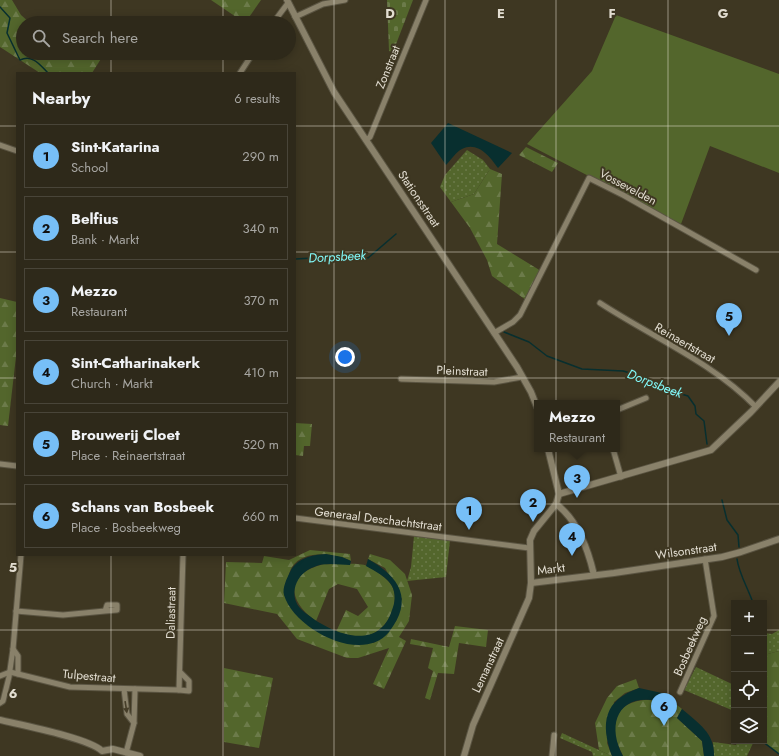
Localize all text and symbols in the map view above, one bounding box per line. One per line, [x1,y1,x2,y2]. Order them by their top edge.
text: D [385,4,395,23]
text: E [497,4,505,23]
text: F [608,4,616,23]
text: G [718,4,729,23]
search box [16,16,296,60]
icon: search [30,27,52,49]
text: Search here [62,27,138,49]
street label: Zonstraat [371,43,405,91]
text: Nearby [32,86,90,110]
text: 6 results [234,89,280,108]
text: Sint-Katarina [71,136,160,158]
text: 1 [43,147,49,166]
text: 290 m [242,147,279,166]
text: School [71,158,108,177]
street label: Vossevelden [596,164,660,210]
street label: Stationsstraat [393,167,445,231]
text: Belfius [71,208,118,230]
text: 2 [42,219,50,238]
text: 340 m [242,219,279,238]
text: Bank · Markt [71,230,139,249]
water label: Dorpsbeek [308,245,367,267]
text: Mezzo [71,280,117,302]
text: 3 [42,291,50,310]
text: 370 m [243,291,279,310]
text: Restaurant [71,302,127,321]
pin: 5 [716,303,742,336]
street label: Reinaertstraat [651,318,719,368]
your location [335,347,355,367]
text: Sint-Catharinakerk [71,352,200,374]
street label: Pleinstraat [436,361,488,381]
text: 4 [41,363,51,382]
text: 410 m [244,363,279,382]
water label: Dorpsbeek [624,364,686,403]
text: Church · Markt [71,374,153,393]
popup [534,400,620,452]
text: Mezzo [549,406,595,428]
text: Brouwerij Cloet [71,424,180,446]
text: Restaurant [549,428,605,447]
text: 5 [42,435,50,454]
text: 520 m [242,435,279,454]
text: Place · Reinaertstraat [71,446,185,465]
pin: 3 [564,465,590,498]
pin: 2 [520,489,546,522]
text: Schans van Bosbeek [71,496,214,518]
pin: 1 [456,497,482,530]
street label: Generaal Deschachtstraat [313,502,443,536]
text: 6 [42,507,50,526]
text: 660 m [242,507,279,526]
text: Place · Bosbeekweg [71,518,181,537]
pin: 4 [559,523,585,556]
street label: Wilsonstraat [654,538,718,564]
text: 5 [9,558,17,577]
street label: Markt [536,558,566,580]
street label: Daliastraat [162,587,180,639]
map controls [731,600,767,744]
button: + [731,600,767,636]
street label: Bosbeekweg [669,613,711,679]
street label: Lemanstraat [467,634,509,696]
button: − [731,636,767,672]
street label: Tulpestraat [62,665,116,687]
button: locate [731,672,767,708]
text: 6 [9,684,18,703]
pin: 6 [651,693,677,726]
one-way arrow [123,701,129,713]
button: layers [731,708,767,744]

